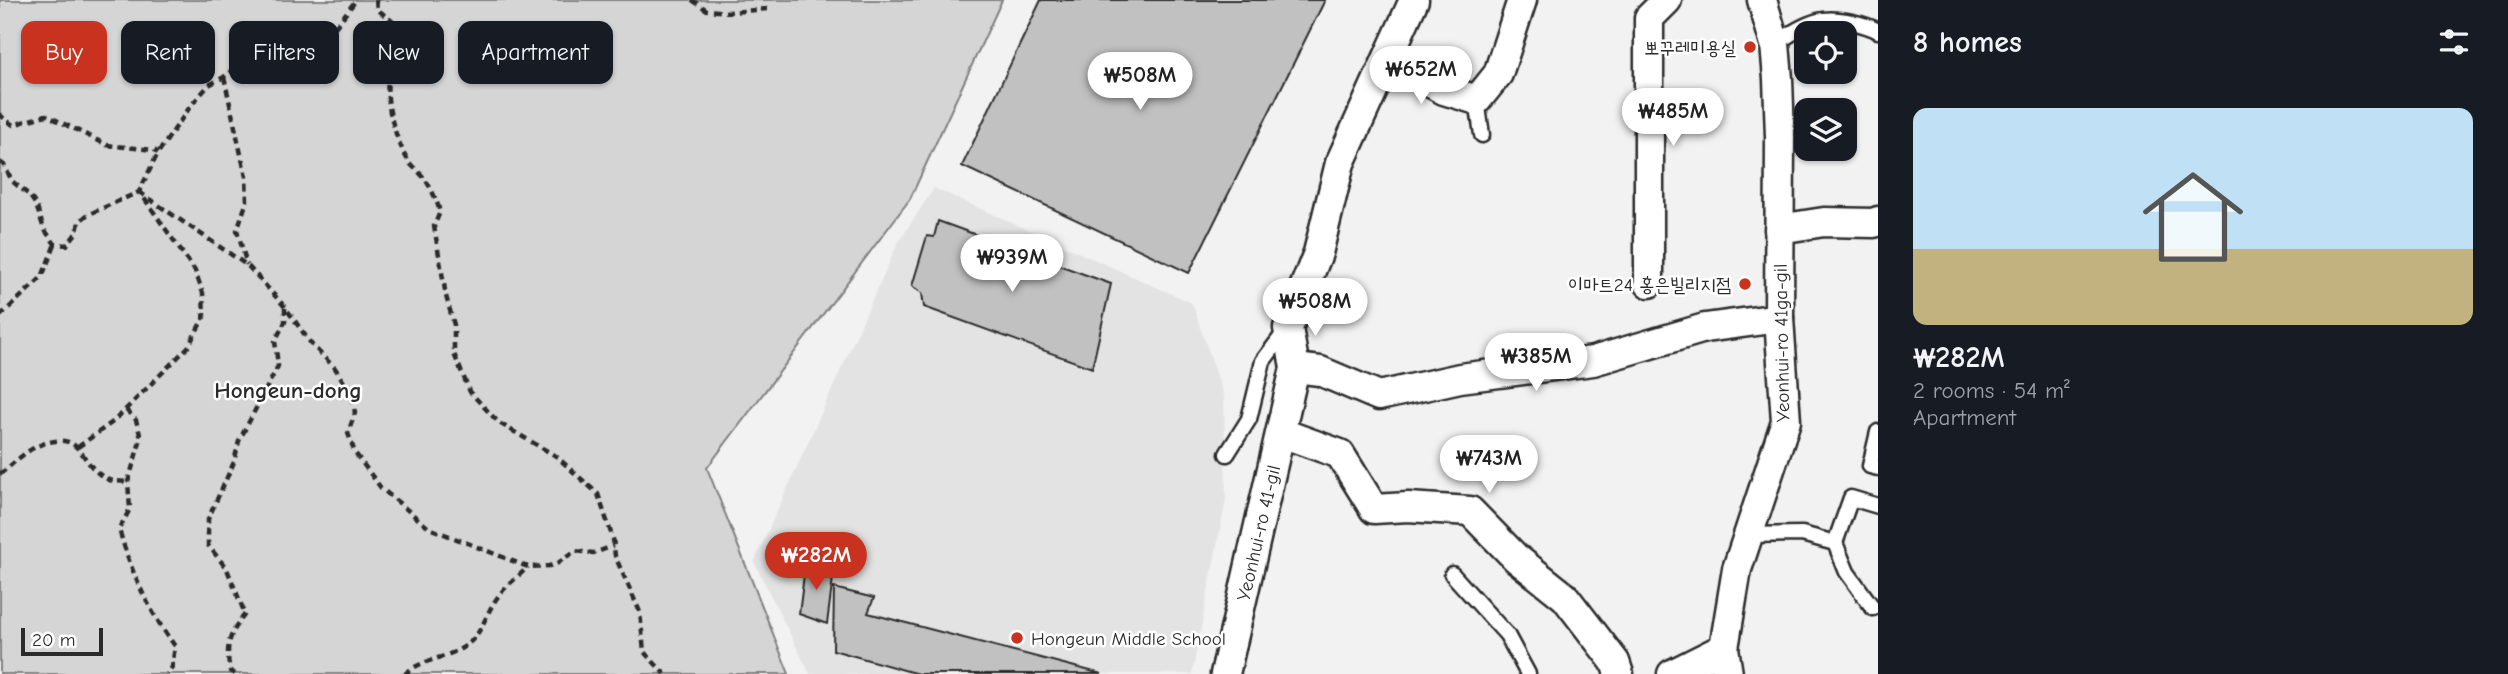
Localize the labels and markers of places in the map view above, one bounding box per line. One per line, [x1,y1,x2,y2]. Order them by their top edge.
place label: 뽀꾸레미용실 [1644,37,1736,59]
marker: 뽀꾸레미용실 [1742,39,1758,55]
pin: ₩652M [1372,46,1470,106]
pin: ₩508M [1091,52,1189,112]
pin: ₩485M [1624,88,1722,148]
pin: ₩939M [963,234,1061,294]
place label: 이마트24 홍은빌리지점 [1568,274,1731,296]
marker: 이마트24 홍은빌리지점 [1737,276,1753,292]
pin: ₩508M [1266,278,1364,338]
pin: ₩385M [1487,334,1585,393]
pin: ₩743M [1440,435,1538,495]
pin: ₩282M [767,532,865,592]
place label: Hongeun Middle School [1031,628,1226,650]
marker: Hongeun Middle School [1009,630,1025,646]

